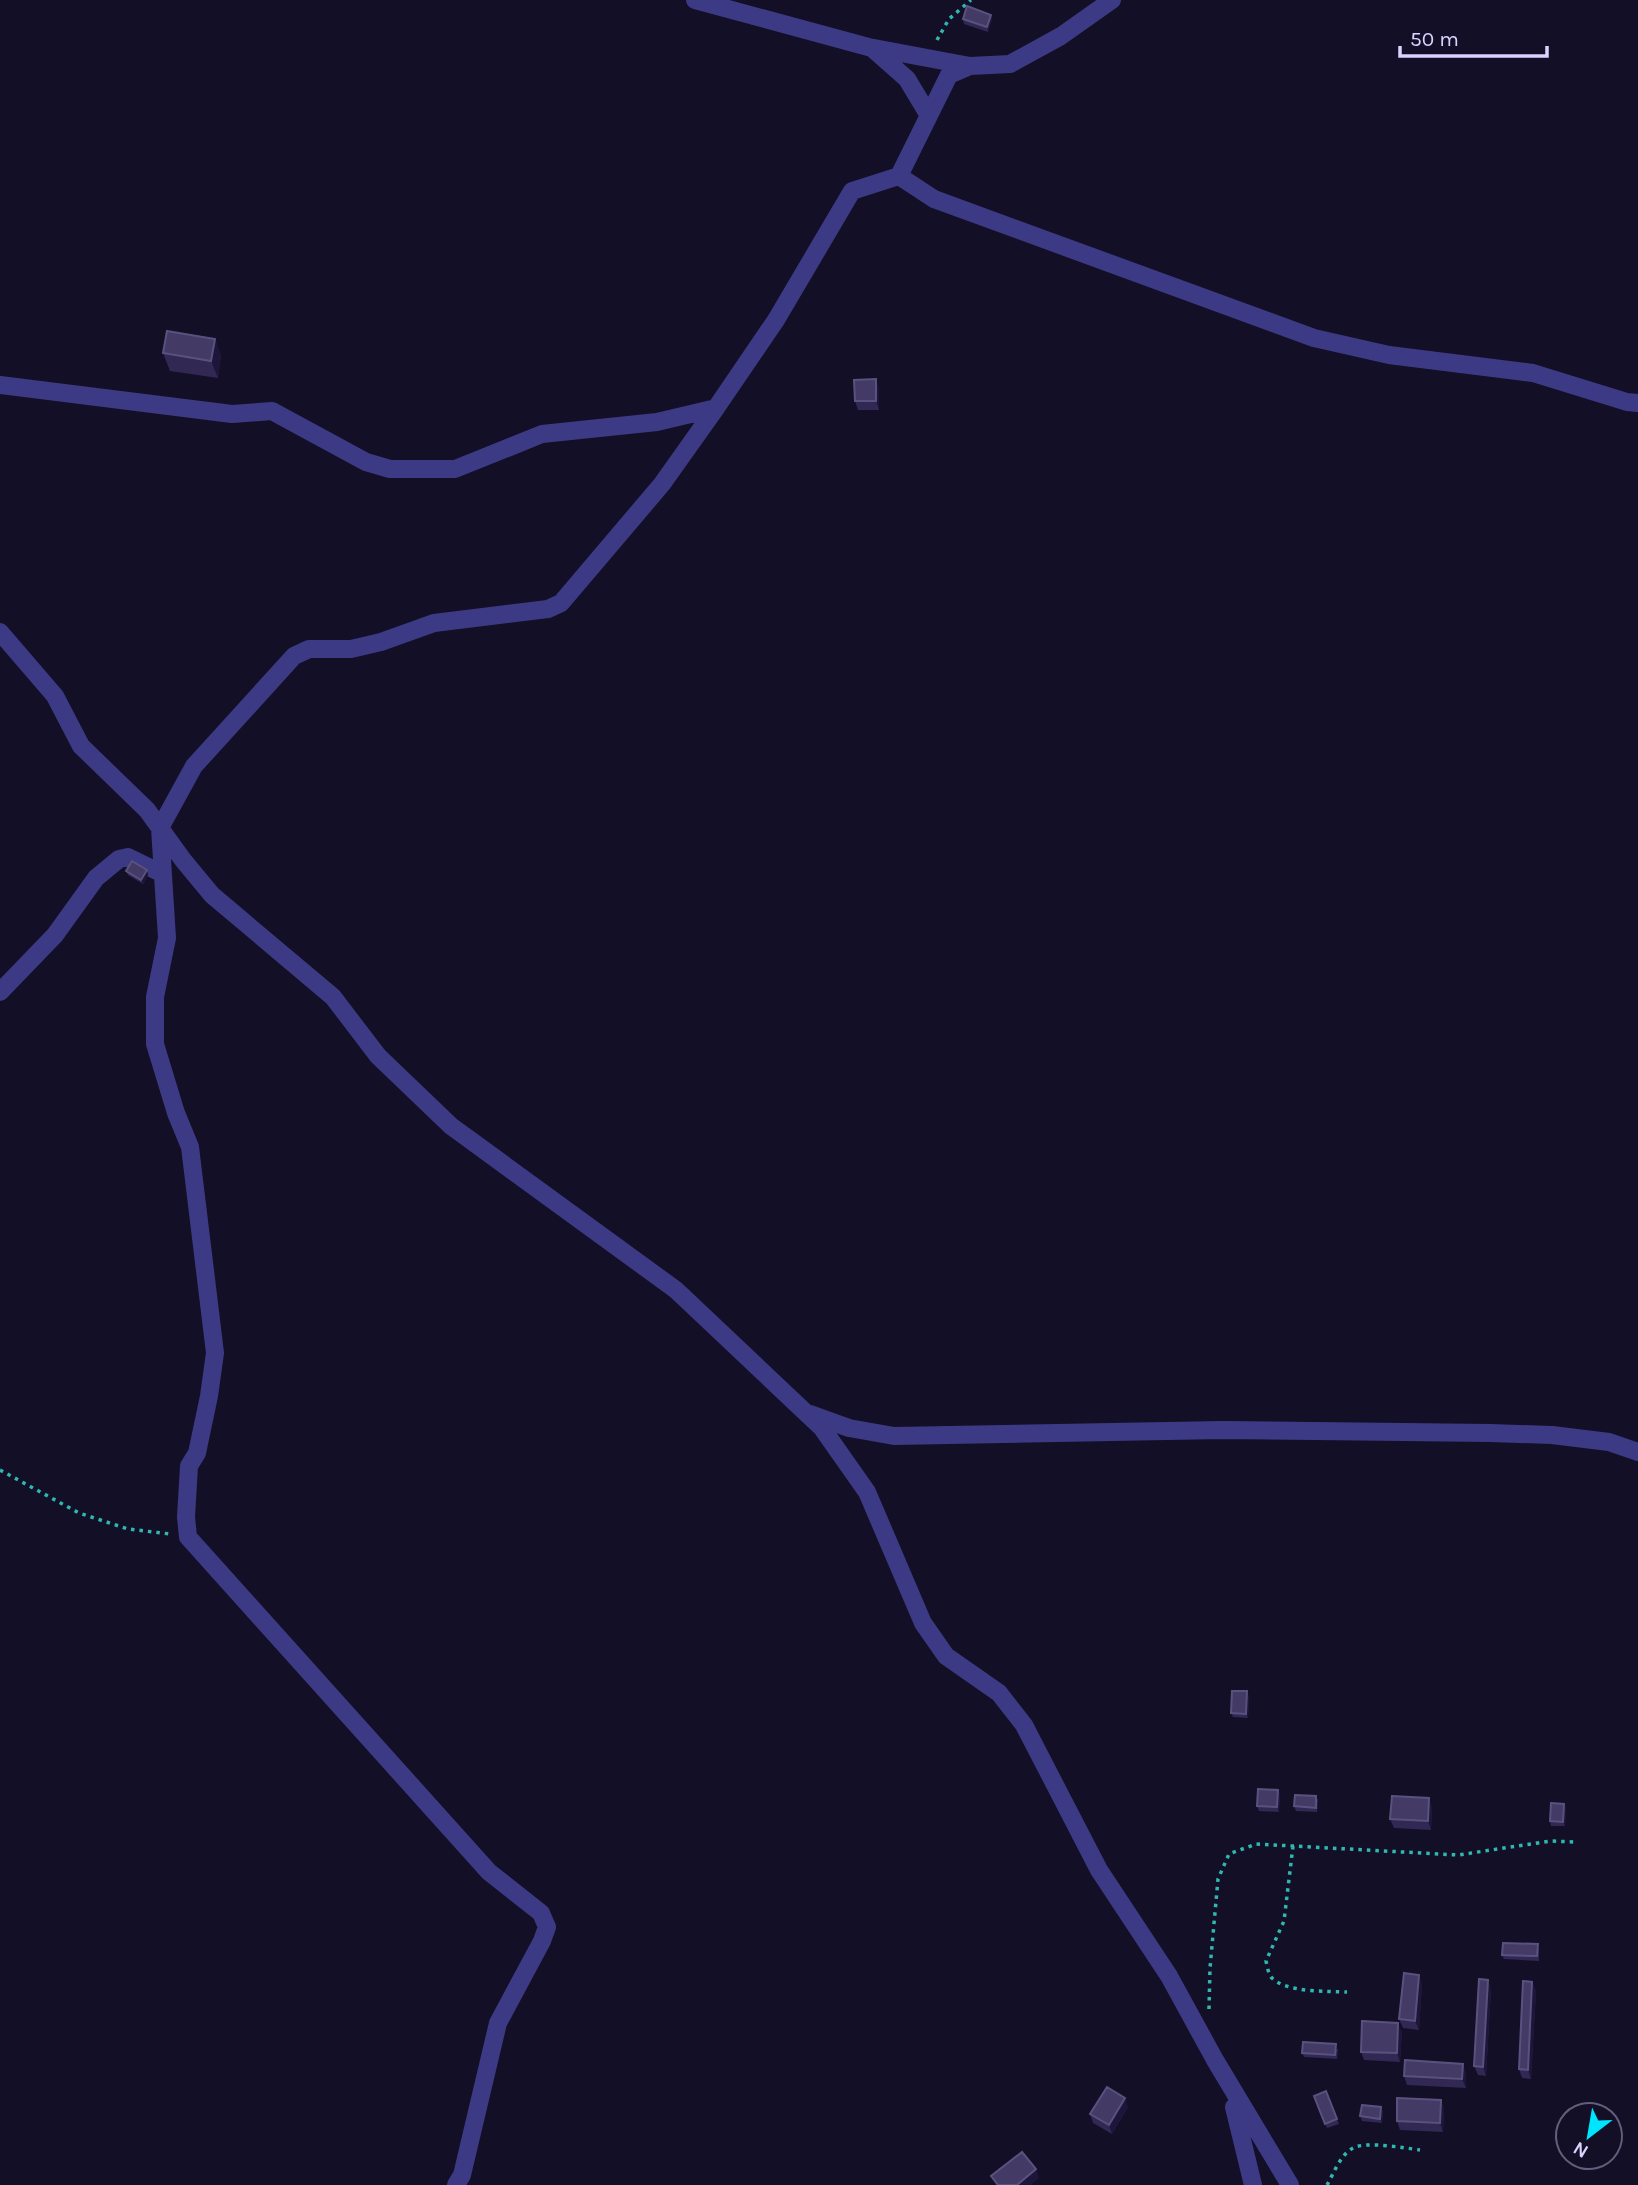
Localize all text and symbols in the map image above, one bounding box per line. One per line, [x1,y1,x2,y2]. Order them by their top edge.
scale bar [1400,14,1547,58]
text: 50 m [1410,27,1459,51]
north arrow [1554,2101,1624,2171]
text: N [1569,2137,1592,2163]

